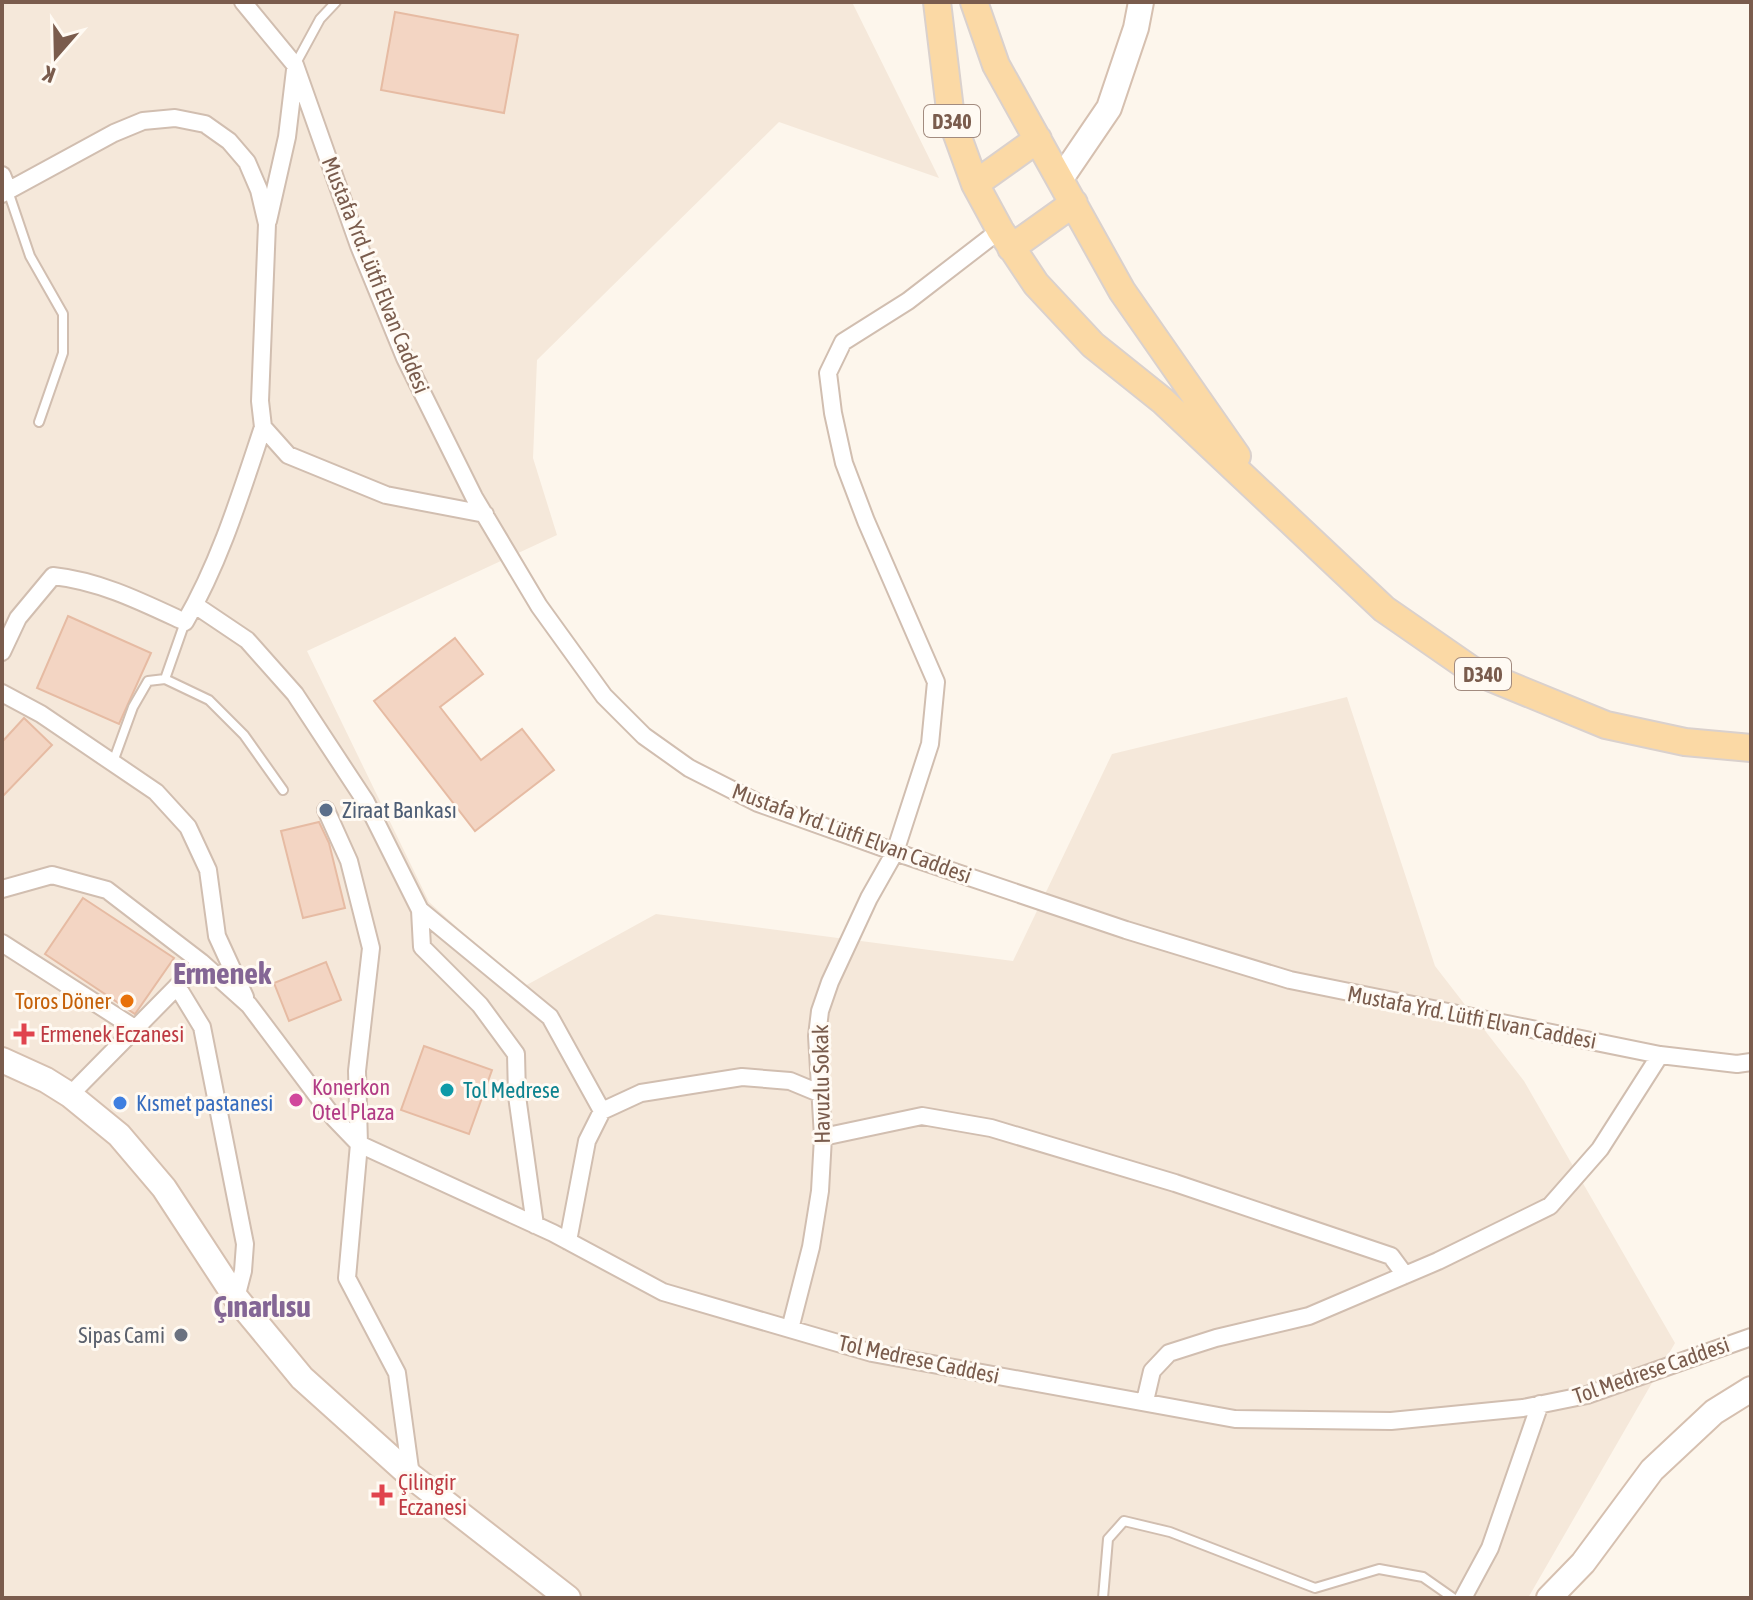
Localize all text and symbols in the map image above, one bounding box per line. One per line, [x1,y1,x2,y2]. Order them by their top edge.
north arrow [16,16,96,96]
text: K [39,61,59,89]
road number: D340 [924,105,980,137]
street label: Mustafa Yrd. Lütfi Elvan Caddesi [317,153,435,397]
road number: D340 [1455,658,1511,690]
street label: Mustafa Yrd. Lütfi Elvan Caddesi [729,778,975,888]
place label: Ziraat Bankası [342,797,457,823]
marker: Ziraat Bankası [317,801,335,819]
district label: Ermenek [173,956,272,990]
street label: Mustafa Yrd. Lütfi Elvan Caddesi [1345,980,1599,1054]
place label: Toros Döner [15,988,111,1014]
marker: Toros Döner [118,992,136,1010]
place label: Ermenek Eczanesi [40,1021,184,1047]
street label: Havuzlu Sokak [807,1024,835,1144]
marker: Ermenek Eczanesi [15,1025,33,1043]
place label: Konerkon Otel Plaza [312,1074,395,1125]
place label: Tol Medrese [463,1077,560,1103]
marker: Tol Medrese [438,1081,456,1099]
place label: Kısmet pastanesi [136,1090,273,1116]
marker: Konerkon Otel Plaza [287,1091,305,1109]
marker: Kısmet pastanesi [111,1094,129,1112]
district label: Çınarlısu [213,1289,311,1323]
place label: Sipas Cami [78,1322,165,1348]
marker: Sipas Cami [172,1326,190,1344]
street label: Tol Medrese Caddesi [836,1329,1002,1389]
street label: Tol Medrese Caddesi [1569,1331,1733,1409]
place label: Çilingir Eczanesi [398,1469,467,1520]
marker: Çilingir Eczanesi [373,1486,391,1504]

